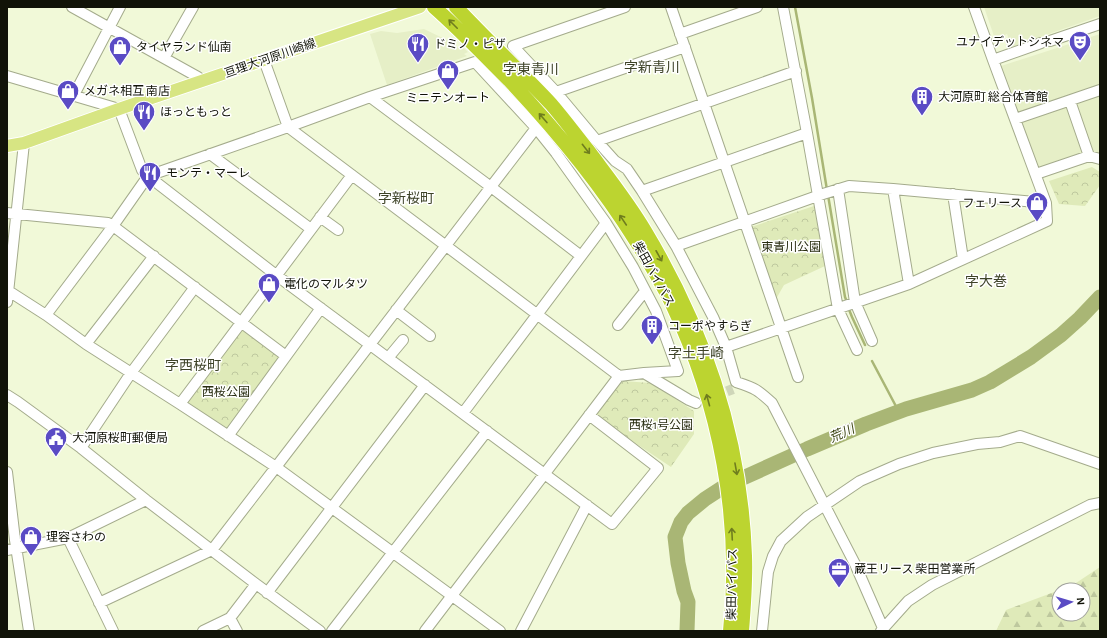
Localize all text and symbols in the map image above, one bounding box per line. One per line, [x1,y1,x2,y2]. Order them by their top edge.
one-way arrow [448,19,458,29]
theatre icon: ユナイデットシネマ [1067,29,1093,62]
restaurant icon: ドミノ・ピザ [405,31,431,64]
shop icon: タイヤランド仙南 [107,34,133,67]
place label: ユナイデットシネマ [956,35,1064,48]
street label: 亘理大河原川崎線 [222,36,317,79]
place label: ドミノ・ピザ [434,38,506,50]
place label: タイヤランド仙南 [136,40,232,53]
shop icon: ミニテンオート [435,58,461,91]
district label: 字新青川 [624,60,680,75]
district label: 字東青川 [503,62,559,77]
shop icon: メガネ相互 南店 [55,78,81,111]
place label: メガネ相互 南店 [84,84,170,97]
building icon: 大河原町 総合体育館 [909,84,935,117]
place label: 大河原町 総合体育館 [938,90,1048,103]
place label: ミニテンオート [406,92,490,104]
restaurant icon: ほっともっと [131,99,157,132]
place label: ほっともっと [160,105,232,118]
one-way arrow [539,112,548,123]
one-way arrow [582,144,591,155]
restaurant icon: モンテ・マーレ [137,160,163,193]
place label: モンテ・マーレ [166,167,250,179]
shop icon: フェリース [1024,190,1050,223]
district label: 字新桜町 [378,191,434,206]
place label: フェリース [963,197,1022,209]
one-way arrow [619,215,627,226]
street label: 柴田バイパス [631,240,677,308]
park label: 東青川公園 [761,240,821,253]
one-way arrow [656,250,664,262]
shop icon: 電化のマルタツ [256,271,282,304]
district label: 字大巻 [965,274,1007,289]
place label: 電化のマルタツ [284,277,368,290]
building icon: コーポやすらぎ [639,313,665,346]
place label: コーポやすらぎ [668,319,752,332]
district label: 字土手崎 [668,346,724,361]
district label: 字西桜町 [165,358,221,373]
park label: 西桜公園 [202,386,250,398]
one-way arrow [704,394,711,407]
park label: 西桜1号公園 [629,419,693,431]
water label: 荒川 [827,421,858,445]
public building icon: 大河原桜町郵便局 [43,425,69,458]
place label: 大河原桜町郵便局 [72,431,168,444]
one-way arrow [732,462,740,475]
shop icon: 理容さわの [18,524,44,557]
one-way arrow [728,528,735,541]
place label: 理容さわの [46,530,106,543]
street label: 柴田バイパス [725,548,739,620]
office icon: 蔵王リース 柴田営業所 [826,556,852,589]
place label: 蔵王リース 柴田営業所 [854,562,975,575]
north arrow [1051,582,1091,622]
text: N [1075,597,1086,605]

